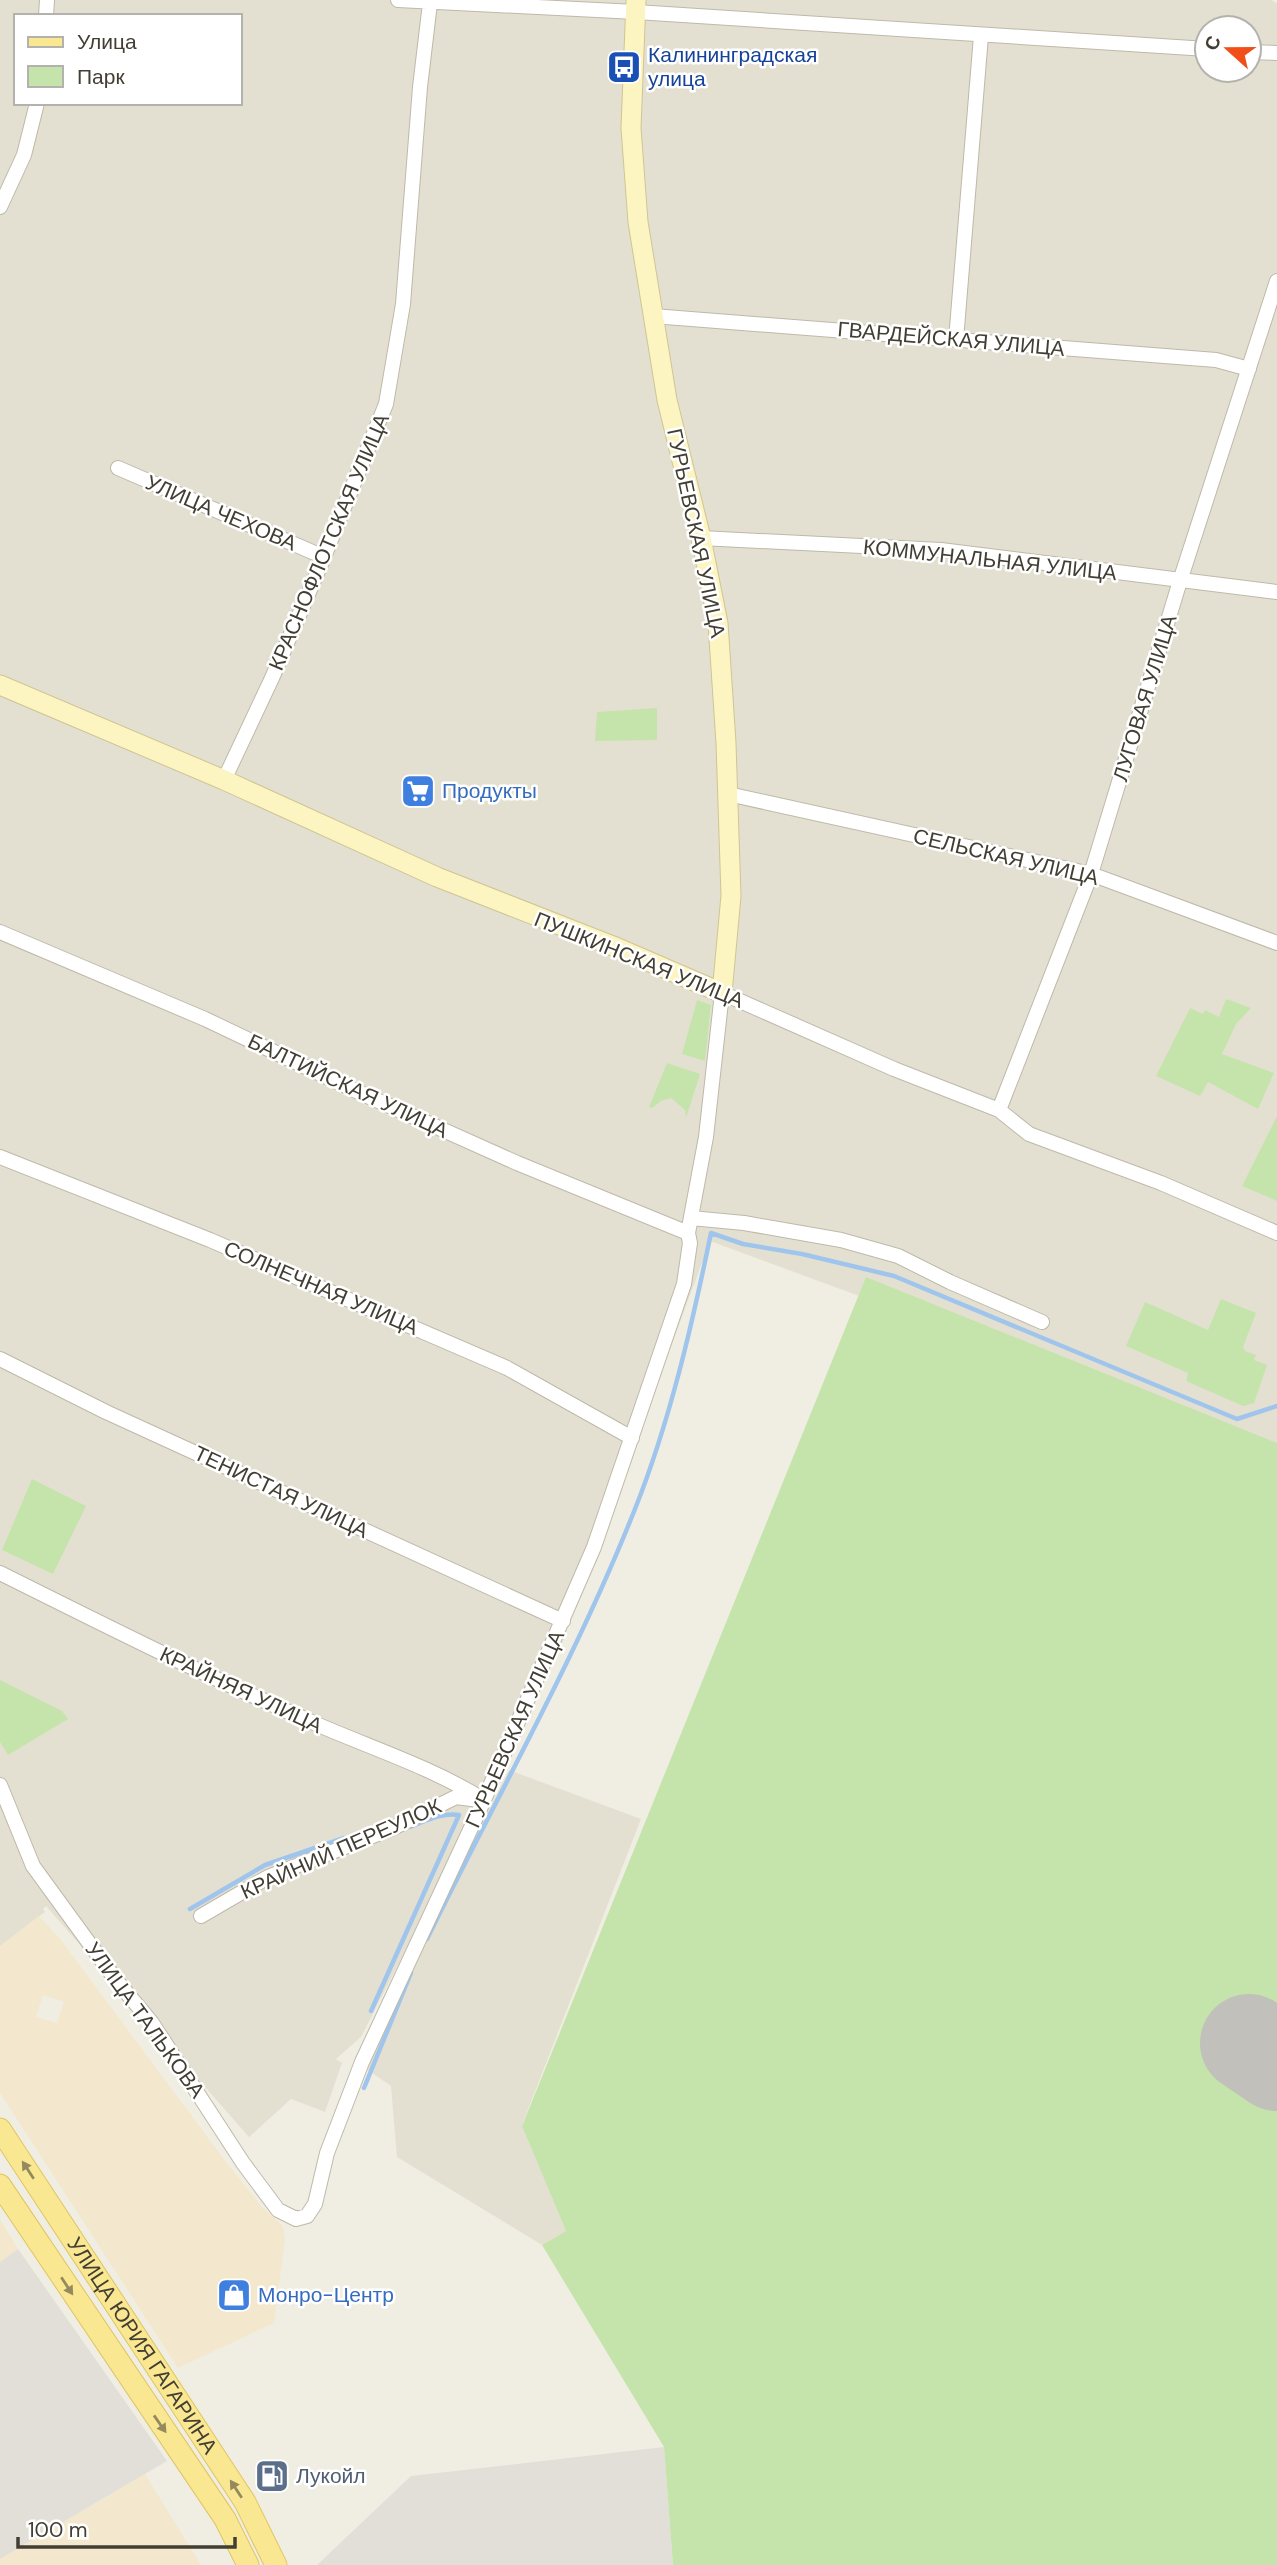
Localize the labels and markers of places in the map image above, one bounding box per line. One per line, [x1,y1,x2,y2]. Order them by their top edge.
place label: Калининградская улица [648,41,817,93]
bus stop icon: Калининградская улица [605,48,643,86]
supermarket icon: Продукты [399,772,437,810]
place label: Продукты [442,777,537,805]
shop icon: Монро-Центр [215,2276,253,2314]
place label: Монро-Центр [258,2281,394,2309]
fuel station icon: Лукойл [253,2457,291,2495]
place label: Лукойл [296,2462,366,2490]

